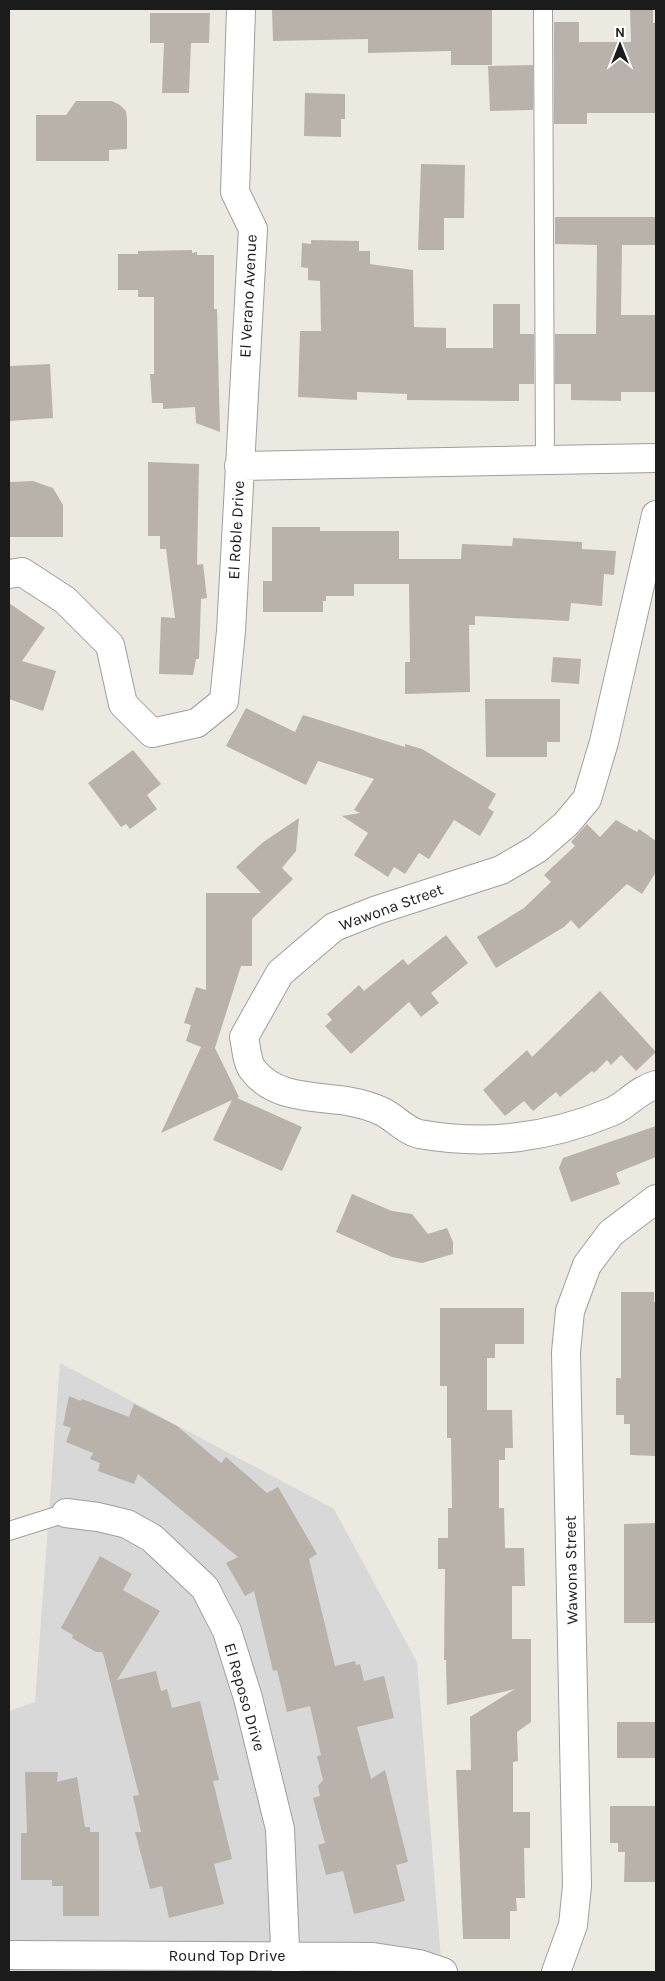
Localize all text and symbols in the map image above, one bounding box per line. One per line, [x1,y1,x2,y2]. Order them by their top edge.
north arrow [595,20,645,70]
text: N [615,24,625,41]
street label: El Verano Avenue [235,234,261,358]
street label: El Roble Drive [224,480,248,580]
street label: Wawona Street [336,879,446,935]
street label: Wawona Street [561,1515,581,1625]
street label: El Reposo Drive [220,1641,270,1753]
street label: Round Top Drive [168,1946,286,1965]

